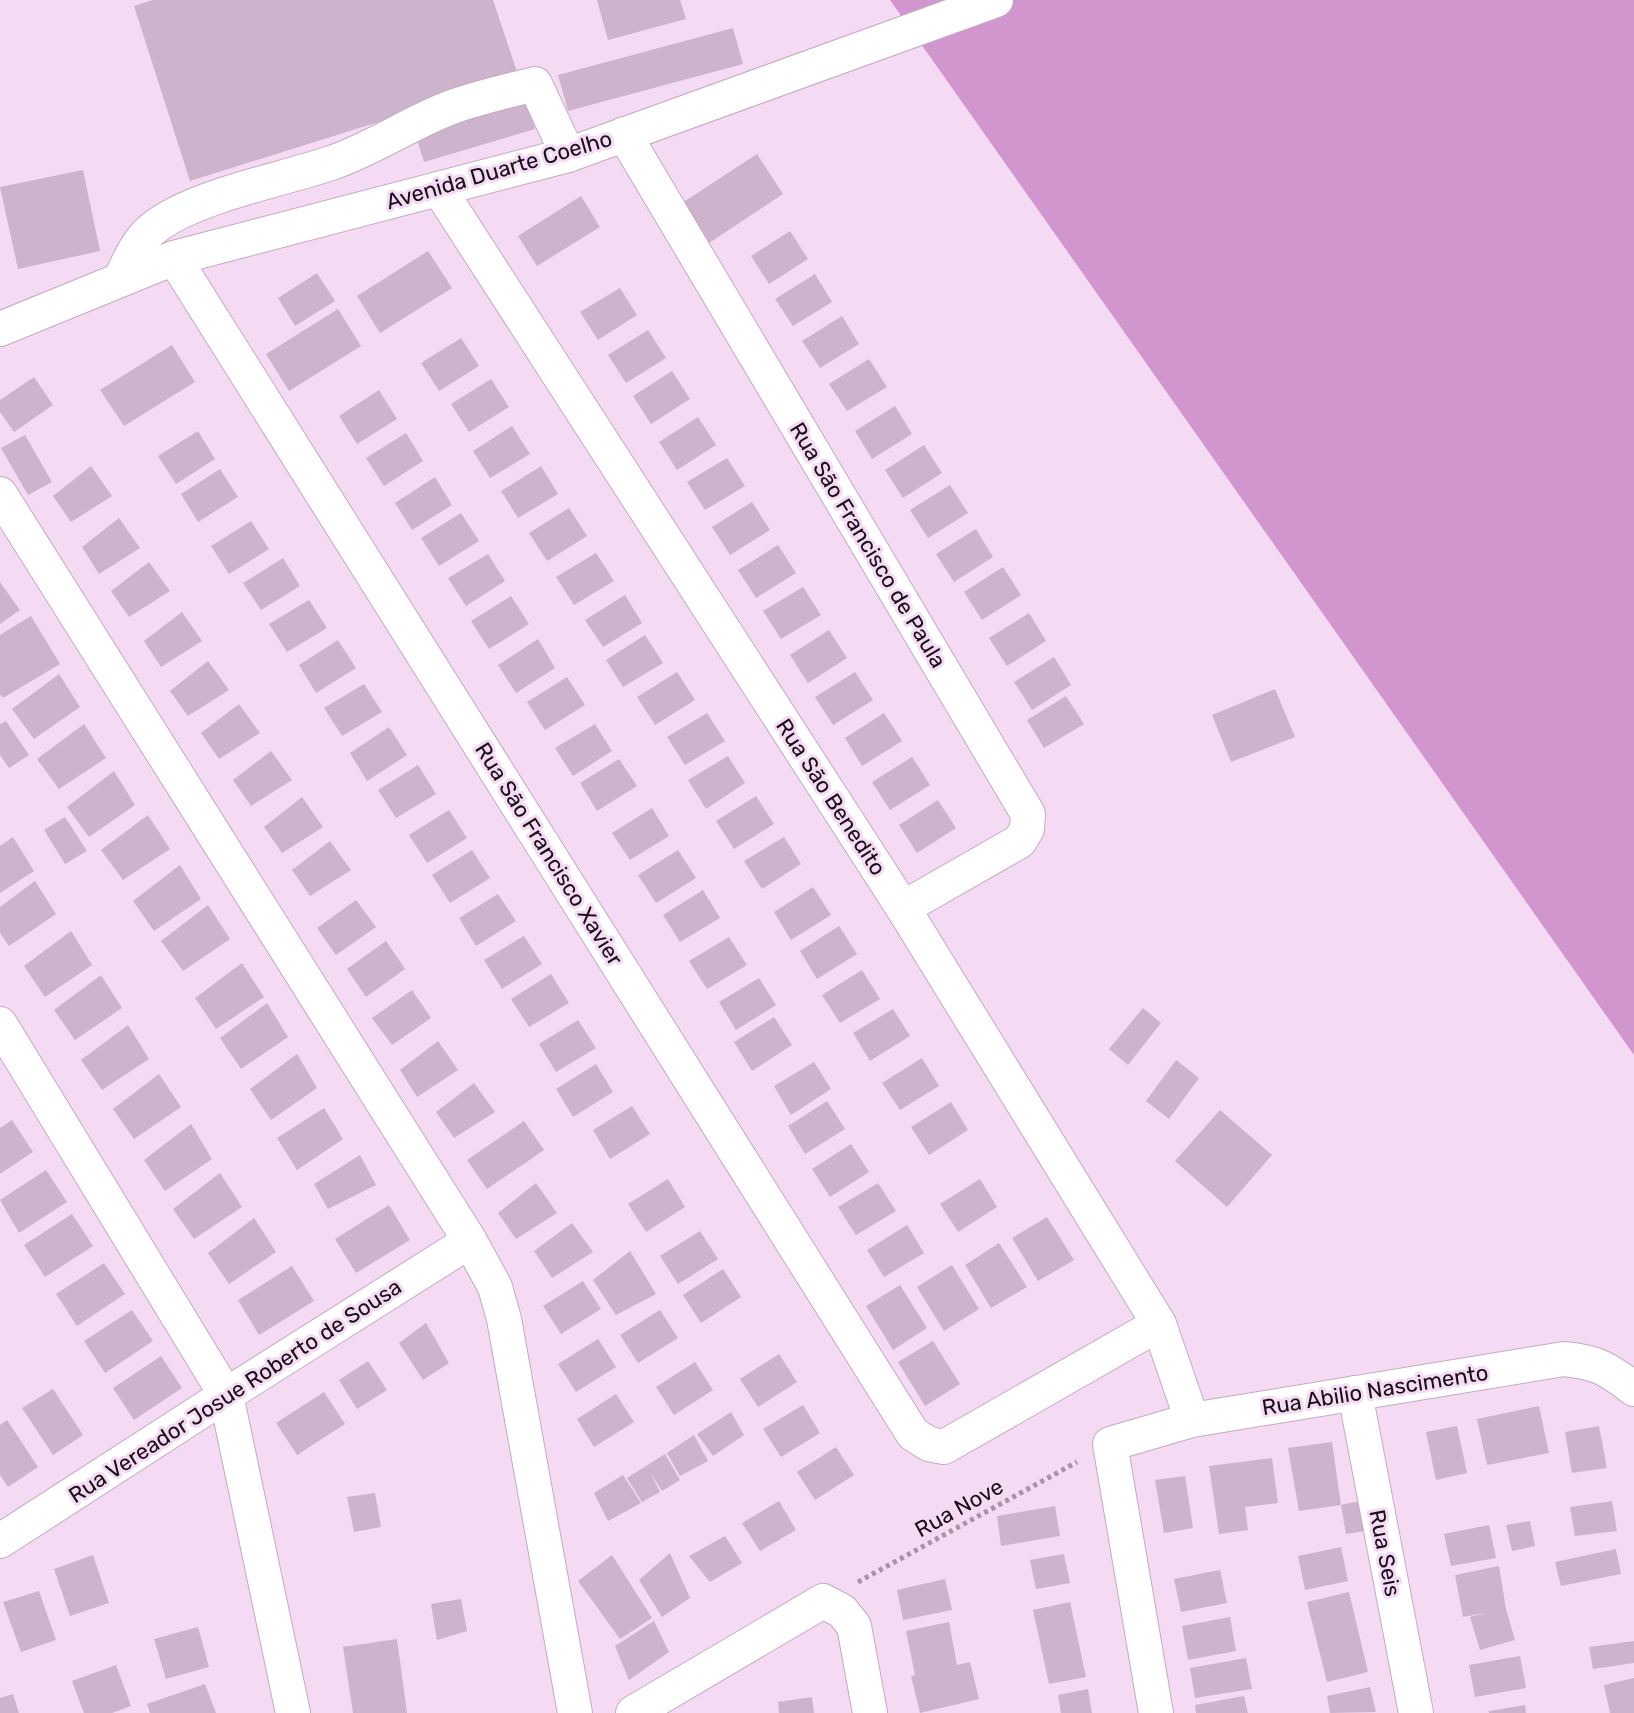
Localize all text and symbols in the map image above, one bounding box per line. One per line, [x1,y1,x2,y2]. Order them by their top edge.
street label: Avenida Duarte Coelho [383,125,615,215]
street label: Rua São Francisco de Paula [784,417,952,673]
street label: Rua São Benedito [770,714,892,880]
street label: Rua São Francisco Xavier [469,737,629,971]
street label: Rua Vereador Josue Roberto de Sousa [63,1273,407,1509]
street label: Rua Abilio Nascimento [1260,1359,1490,1421]
street label: Rua Nove [910,1473,1008,1543]
street label: Rua Seis [1363,1507,1407,1599]

